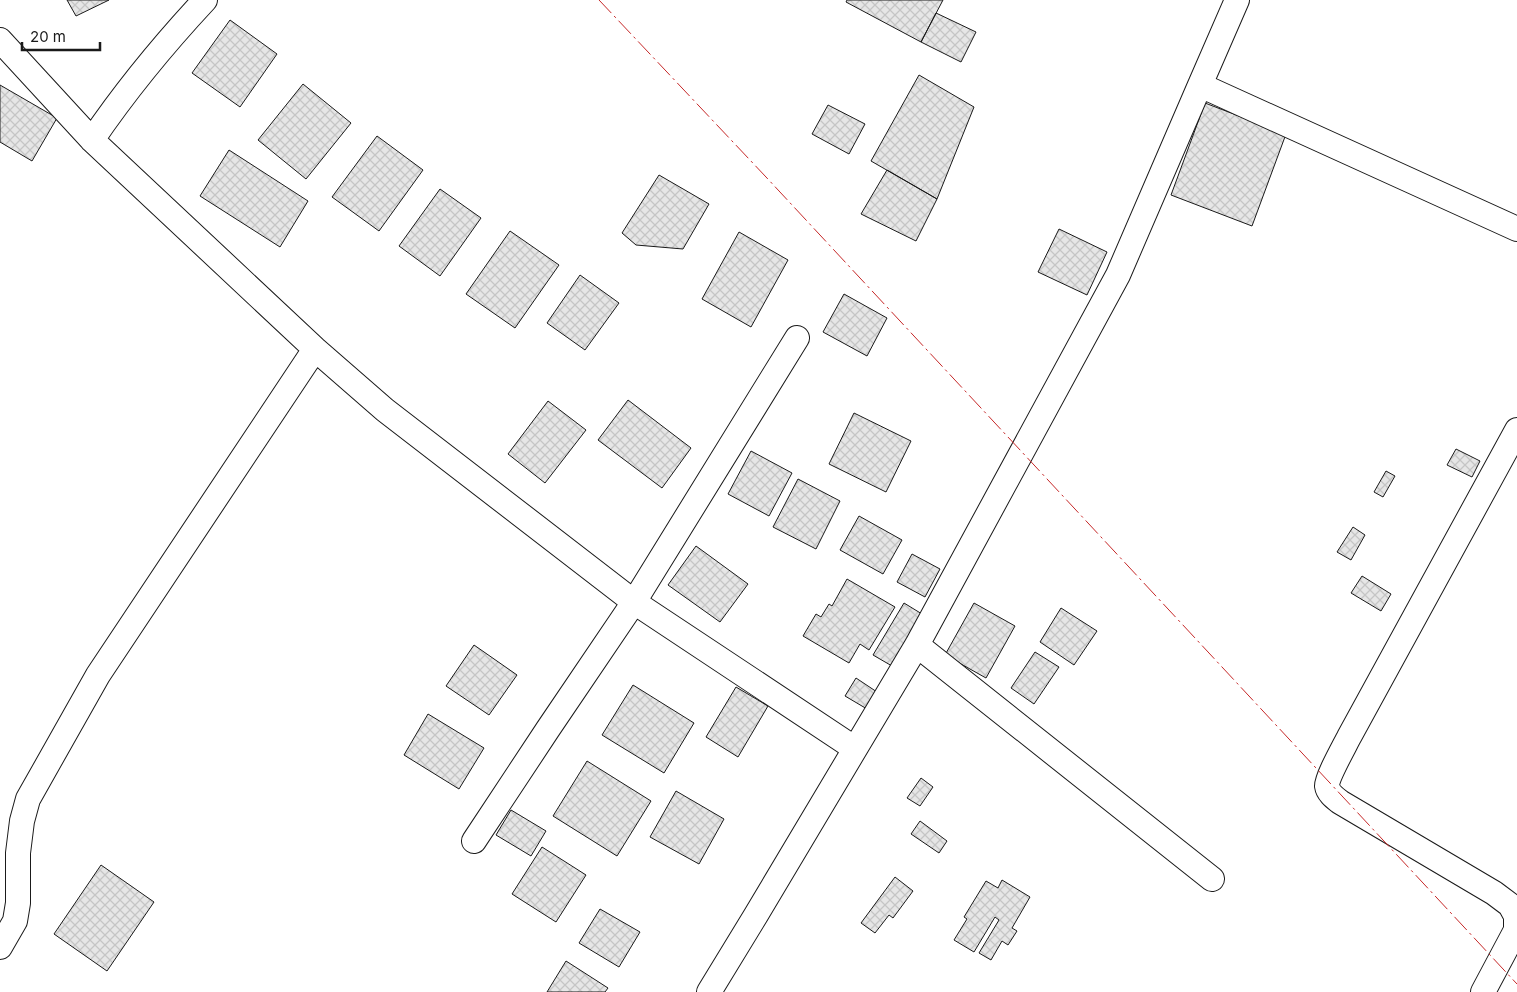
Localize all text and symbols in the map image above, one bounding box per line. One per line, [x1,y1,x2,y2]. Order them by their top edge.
scale bar [22,20,100,52]
text: 20 m [30,27,66,46]

